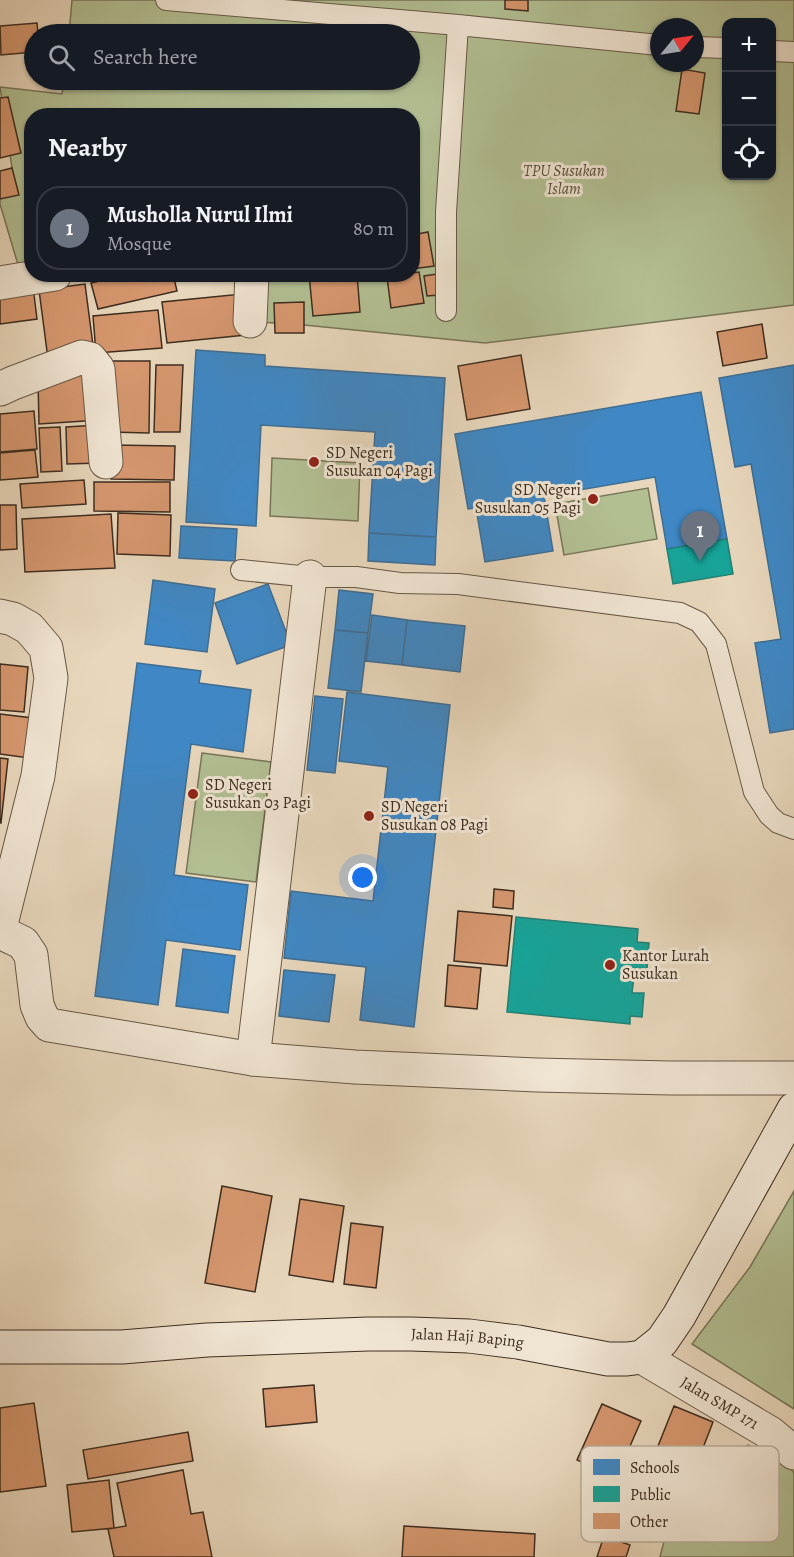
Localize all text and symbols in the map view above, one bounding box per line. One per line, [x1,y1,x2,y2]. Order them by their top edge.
north arrow [650,18,704,72]
map controls [722,18,776,180]
button: + [722,18,776,72]
search box [24,24,420,90]
icon: search [45,41,78,74]
text: Search here [93,42,198,72]
button: − [722,72,776,126]
button: locate [722,126,776,180]
text: Nearby [48,130,127,165]
park label: TPU Susukan Islam [523,160,605,200]
text: Musholla Nurul Ilmi [107,200,293,230]
text: 1 [66,215,73,242]
text: 80 m [353,215,394,242]
text: Mosque [107,230,172,257]
place label: SD Negeri Susukan 04 Pagi [326,442,433,482]
marker: SD Negeri Susukan 04 Pagi [307,455,321,469]
place label: SD Negeri Susukan 05 Pagi [475,479,581,519]
marker: SD Negeri Susukan 05 Pagi [586,492,600,506]
pin: 1 [680,512,720,561]
place label: SD Negeri Susukan 03 Pagi [205,774,311,814]
marker: SD Negeri Susukan 03 Pagi [186,787,200,801]
place label: SD Negeri Susukan 08 Pagi [381,796,488,836]
marker: SD Negeri Susukan 08 Pagi [362,809,376,823]
your location [348,863,377,892]
place label: Kantor Lurah Susukan [622,945,710,985]
marker: Kantor Lurah Susukan [603,958,617,972]
street label: Jalan Haji Baping [411,1323,526,1354]
street label: Jalan SMP 171 [676,1371,763,1435]
legend [581,1446,779,1542]
text: Schools [630,1457,680,1479]
text: Public [630,1484,671,1506]
text: Other [630,1511,668,1533]

